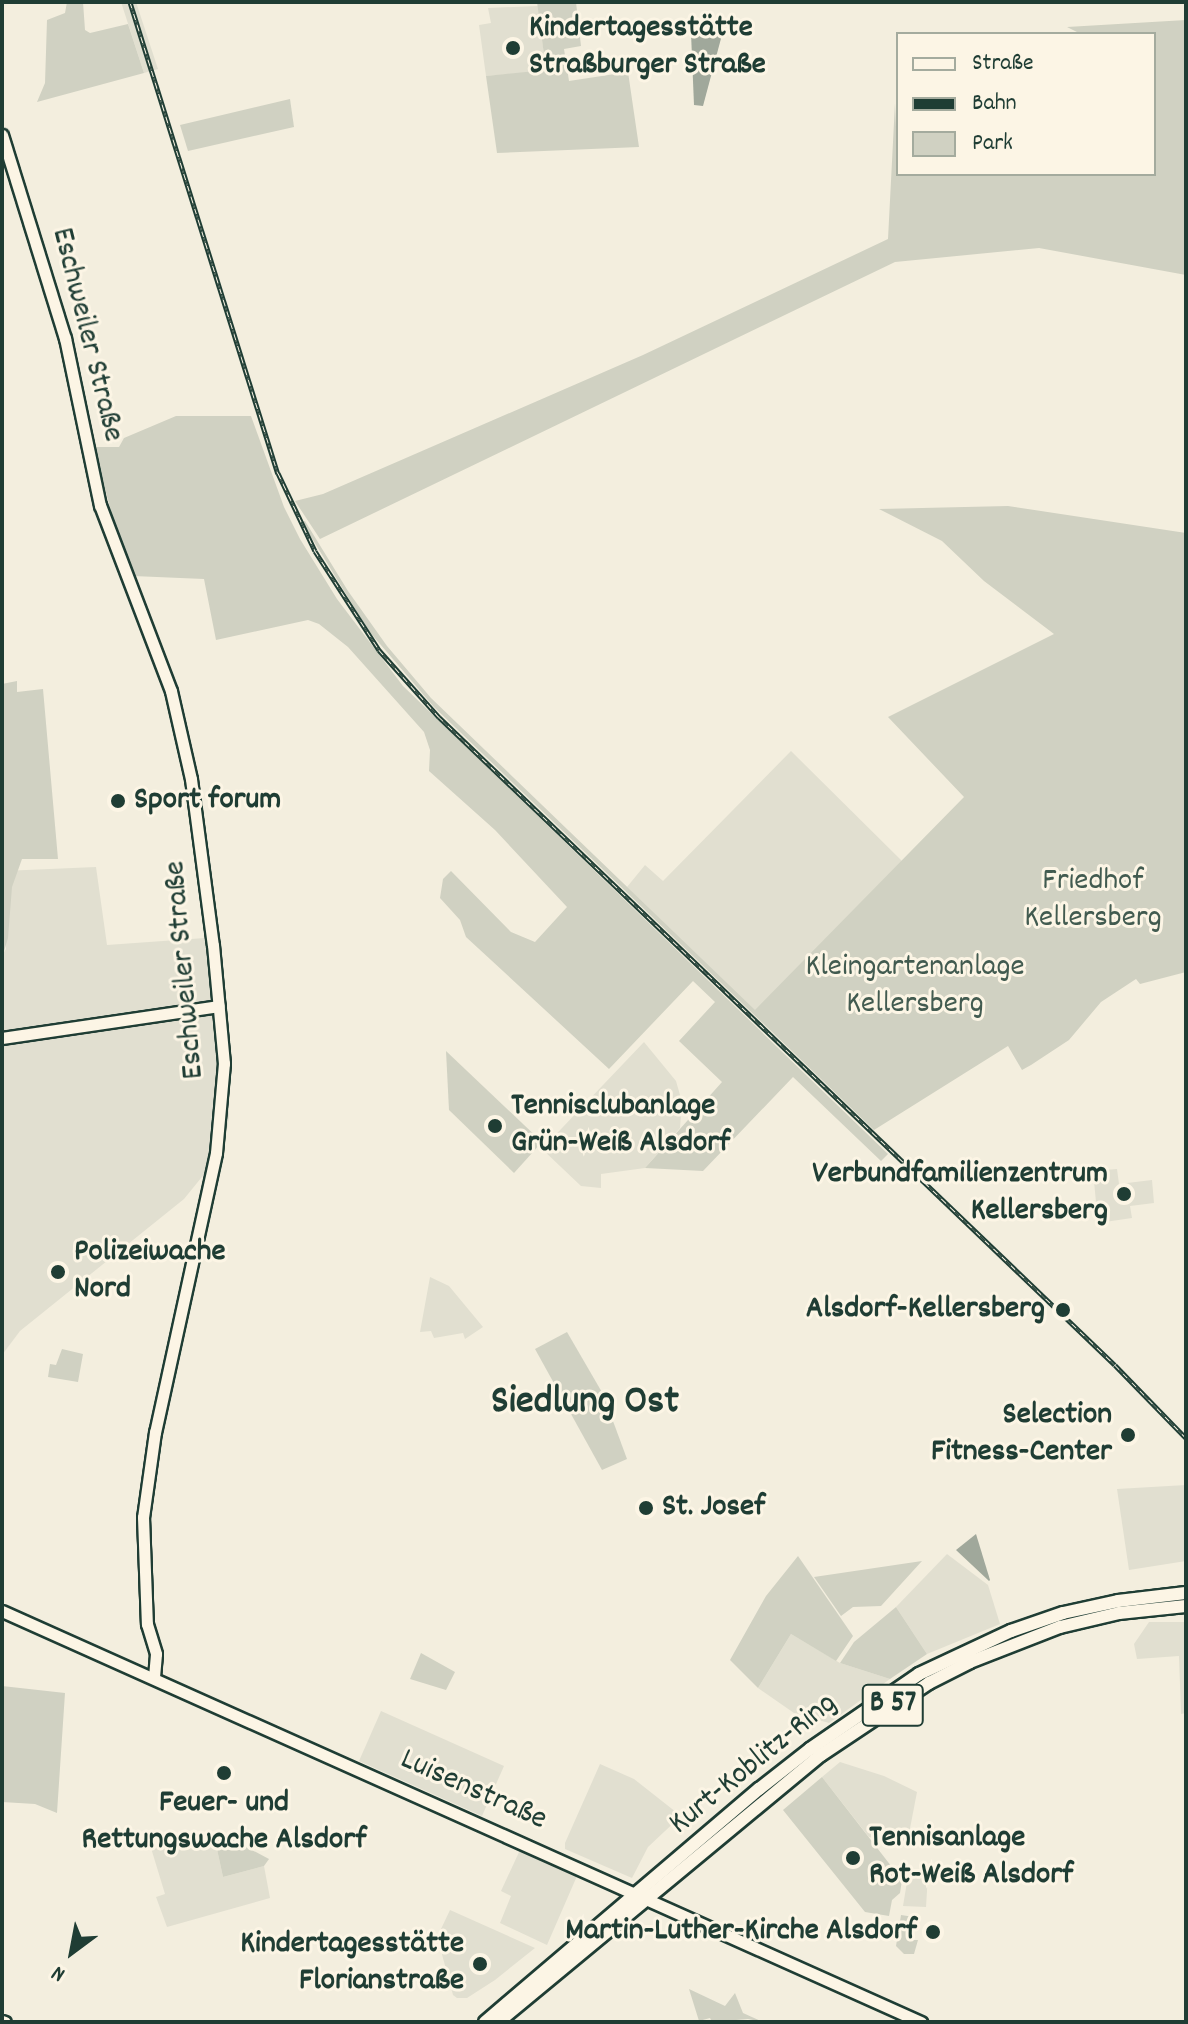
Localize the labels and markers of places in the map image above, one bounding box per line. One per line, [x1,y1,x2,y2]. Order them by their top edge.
place label: Kindertagesstätte Straßburger Straße [529,11,766,86]
marker: Kindertagesstätte Straßburger Straße [504,39,522,57]
place label: Sport forum [134,782,281,820]
marker: Sport forum [109,792,127,810]
place label: Tennisclubanlage Grün-Weiß Alsdorf [511,1089,730,1164]
marker: Tennisclubanlage Grün-Weiß Alsdorf [486,1117,504,1135]
place label: Verbundfamilienzentrum Kellersberg [812,1157,1108,1232]
marker: Verbundfamilienzentrum Kellersberg [1115,1185,1133,1203]
place label: Polizeiwache Nord [74,1235,226,1310]
marker: Polizeiwache Nord [49,1263,67,1281]
place label: Alsdorf-Kellersberg [806,1291,1045,1329]
marker: Alsdorf-Kellersberg [1052,1299,1074,1321]
place label: Selection Fitness-Center [931,1398,1112,1473]
marker: Selection Fitness-Center [1119,1426,1137,1444]
place label: St. Josef [662,1489,765,1527]
marker: St. Josef [637,1499,655,1517]
marker: Feuer- und Rettungswache Alsdorf [215,1764,233,1782]
place label: Feuer- und Rettungswache Alsdorf [82,1786,366,1861]
place label: Tennisanlage Rot-Weiß Alsdorf [869,1821,1073,1896]
marker: Tennisanlage Rot-Weiß Alsdorf [844,1849,862,1867]
place label: Martin-Luther-Kirche Alsdorf [565,1913,917,1951]
marker: Martin-Luther-Kirche Alsdorf [924,1923,942,1941]
place label: Kindertagesstätte Florianstraße [240,1927,464,2002]
marker: Kindertagesstätte Florianstraße [471,1955,489,1973]

